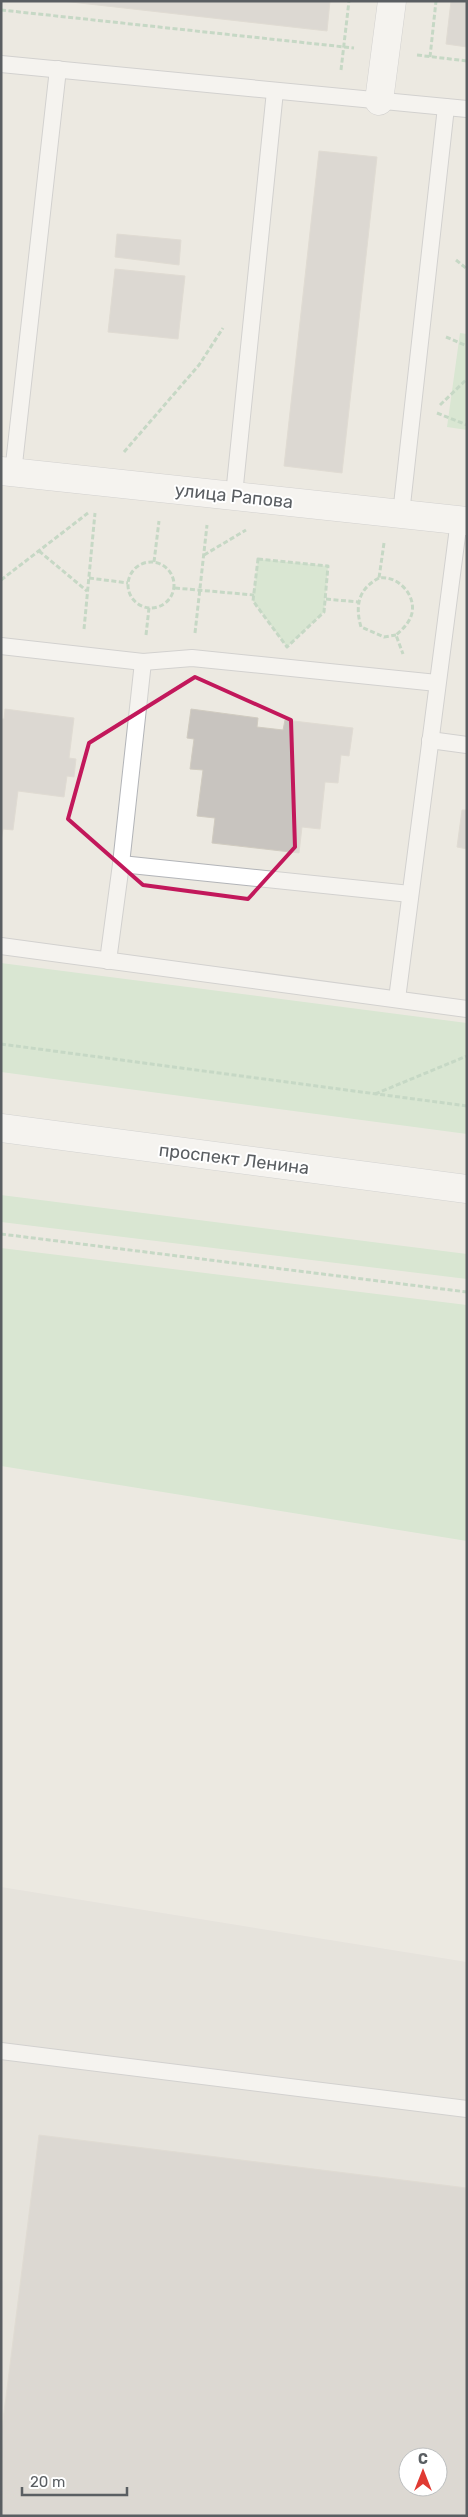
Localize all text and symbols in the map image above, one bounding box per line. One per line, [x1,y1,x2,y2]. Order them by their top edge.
street label: улица Рапова [174,479,294,513]
street label: проспект Ленина [158,1139,310,1179]
north arrow [398,2447,448,2497]
text: С [418,2451,428,2468]
scale bar [22,2464,128,2496]
text: 20 m [30,2473,65,2491]

